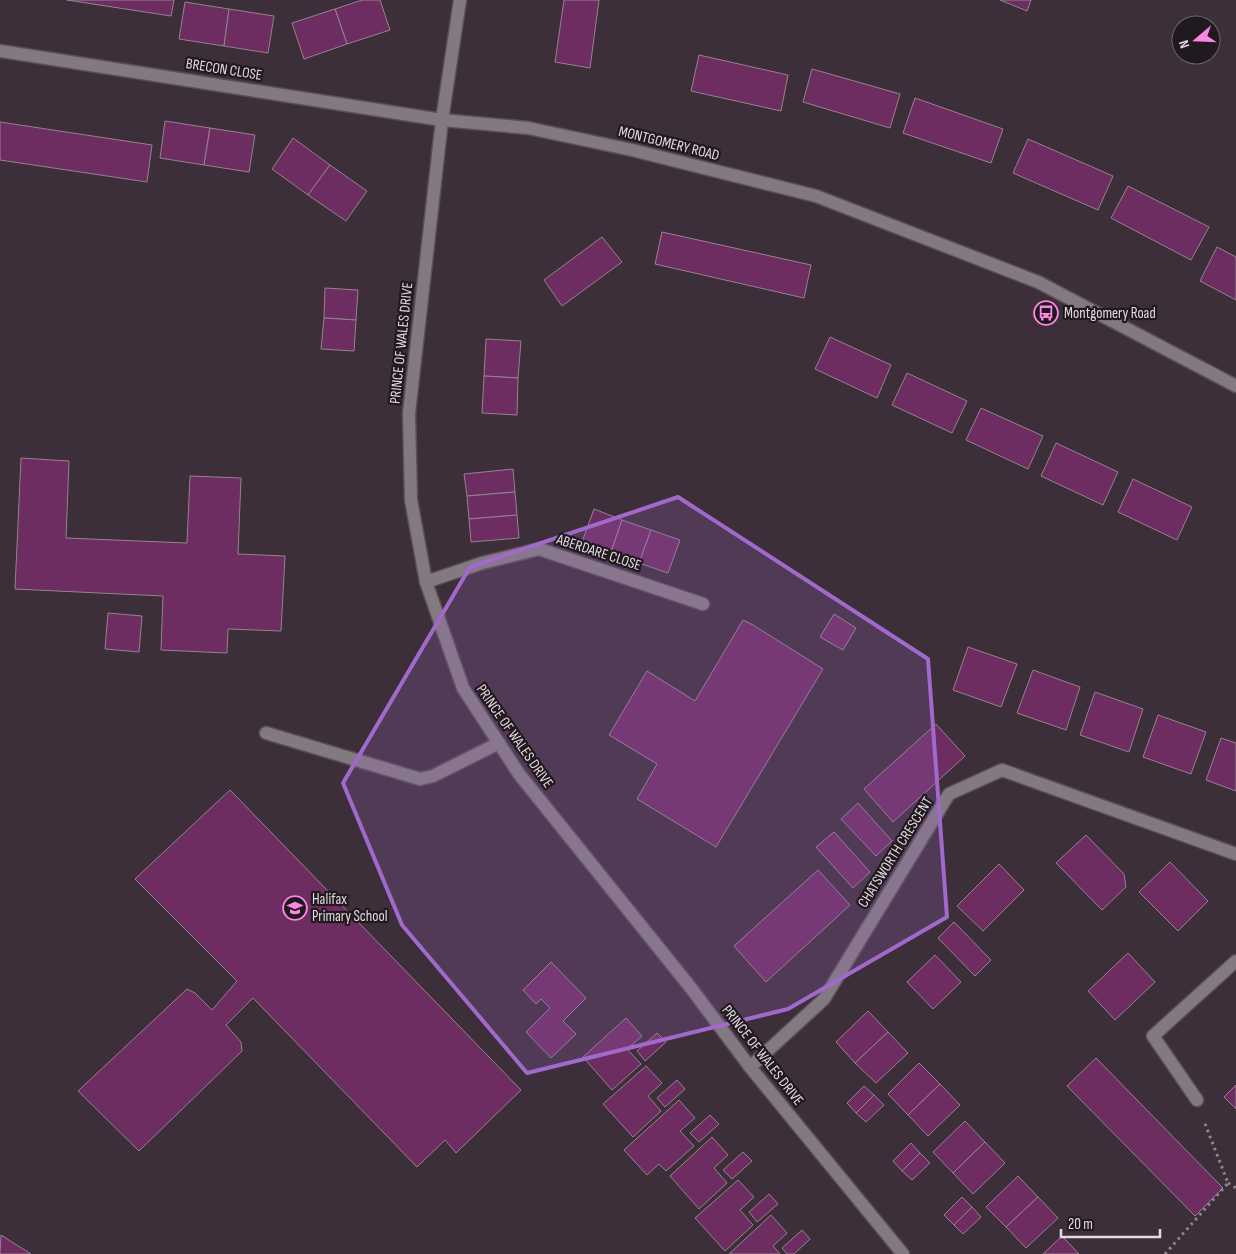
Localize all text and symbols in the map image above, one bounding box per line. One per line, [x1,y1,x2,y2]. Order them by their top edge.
north arrow [1171,15,1221,65]
text: N [1175,38,1193,50]
street label: BRECON CLOSE [185,54,263,85]
street label: MONTGOMERY ROAD [617,122,721,165]
street label: PRINCE OF WALES DRIVE [386,281,417,405]
bus stop icon: Montgomery Road [1033,300,1059,326]
place label: Montgomery Road [1064,304,1156,323]
street label: ABERDARE CLOSE [553,530,644,575]
street label: PRINCE OF WALES DRIVE [472,681,557,792]
street label: CHATSWORTH CRESCENT [854,793,937,911]
place label: Halifax Primary School [312,890,388,926]
school or university icon: Halifax Primary School [282,895,308,921]
street label: PRINCE OF WALES DRIVE [718,1001,808,1109]
scale bar [1061,1206,1160,1238]
text: 20 m [1068,1215,1093,1234]

